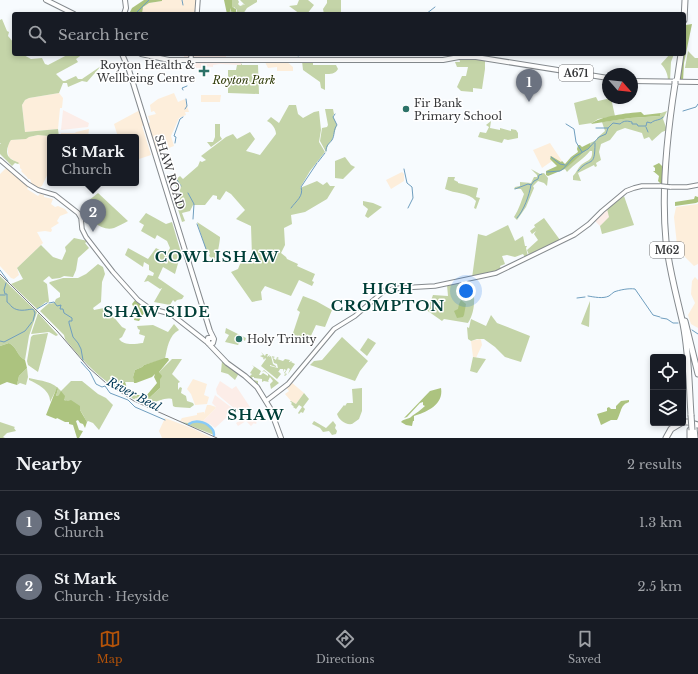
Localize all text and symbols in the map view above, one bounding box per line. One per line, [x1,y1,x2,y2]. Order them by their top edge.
search box [12,12,686,56]
icon: search [26,23,48,45]
text: Search here [58,25,149,44]
place label: Royton Health & Wellbeing Centre [96,58,195,85]
marker: Royton Health & Wellbeing Centre [198,65,210,77]
road number: A671 [559,65,593,81]
north arrow [602,68,638,104]
pin: 1 [516,69,542,102]
park label: Royton Park [212,73,276,87]
place label: Fir Bank Primary School [414,96,503,123]
marker: Fir Bank Primary School [401,104,411,114]
street label: SHAW ROAD [152,133,188,211]
popup [47,134,139,186]
text: St Mark [62,142,124,161]
text: Church [62,161,112,178]
pin: 2 [80,199,106,232]
road number: M62 [650,242,684,258]
district label: COWLISHAW [155,247,279,266]
district label: HIGH CROMPTON [331,279,445,315]
your location [456,281,476,301]
district label: SHAW SIDE [103,302,211,321]
place label: Holy Trinity [247,332,317,346]
marker: Holy Trinity [234,334,244,344]
map controls [650,354,686,426]
button: locate [650,354,686,390]
water label: River Beal [104,373,164,415]
button: layers [650,390,686,426]
district label: SHAW [227,405,285,424]
text: Nearby [16,454,82,475]
text: 2 results [627,456,682,473]
text: St James [54,505,120,524]
text: 1 [26,514,32,531]
text: 1.3 km [639,514,682,531]
text: Church [54,524,104,541]
text: St Mark [54,569,117,588]
text: 2 [25,578,33,595]
text: 2.5 km [637,578,682,595]
text: Church · Heyside [54,588,169,605]
tab: Map [97,628,122,666]
tab: Directions [316,628,374,666]
tab: Saved [568,628,601,666]

